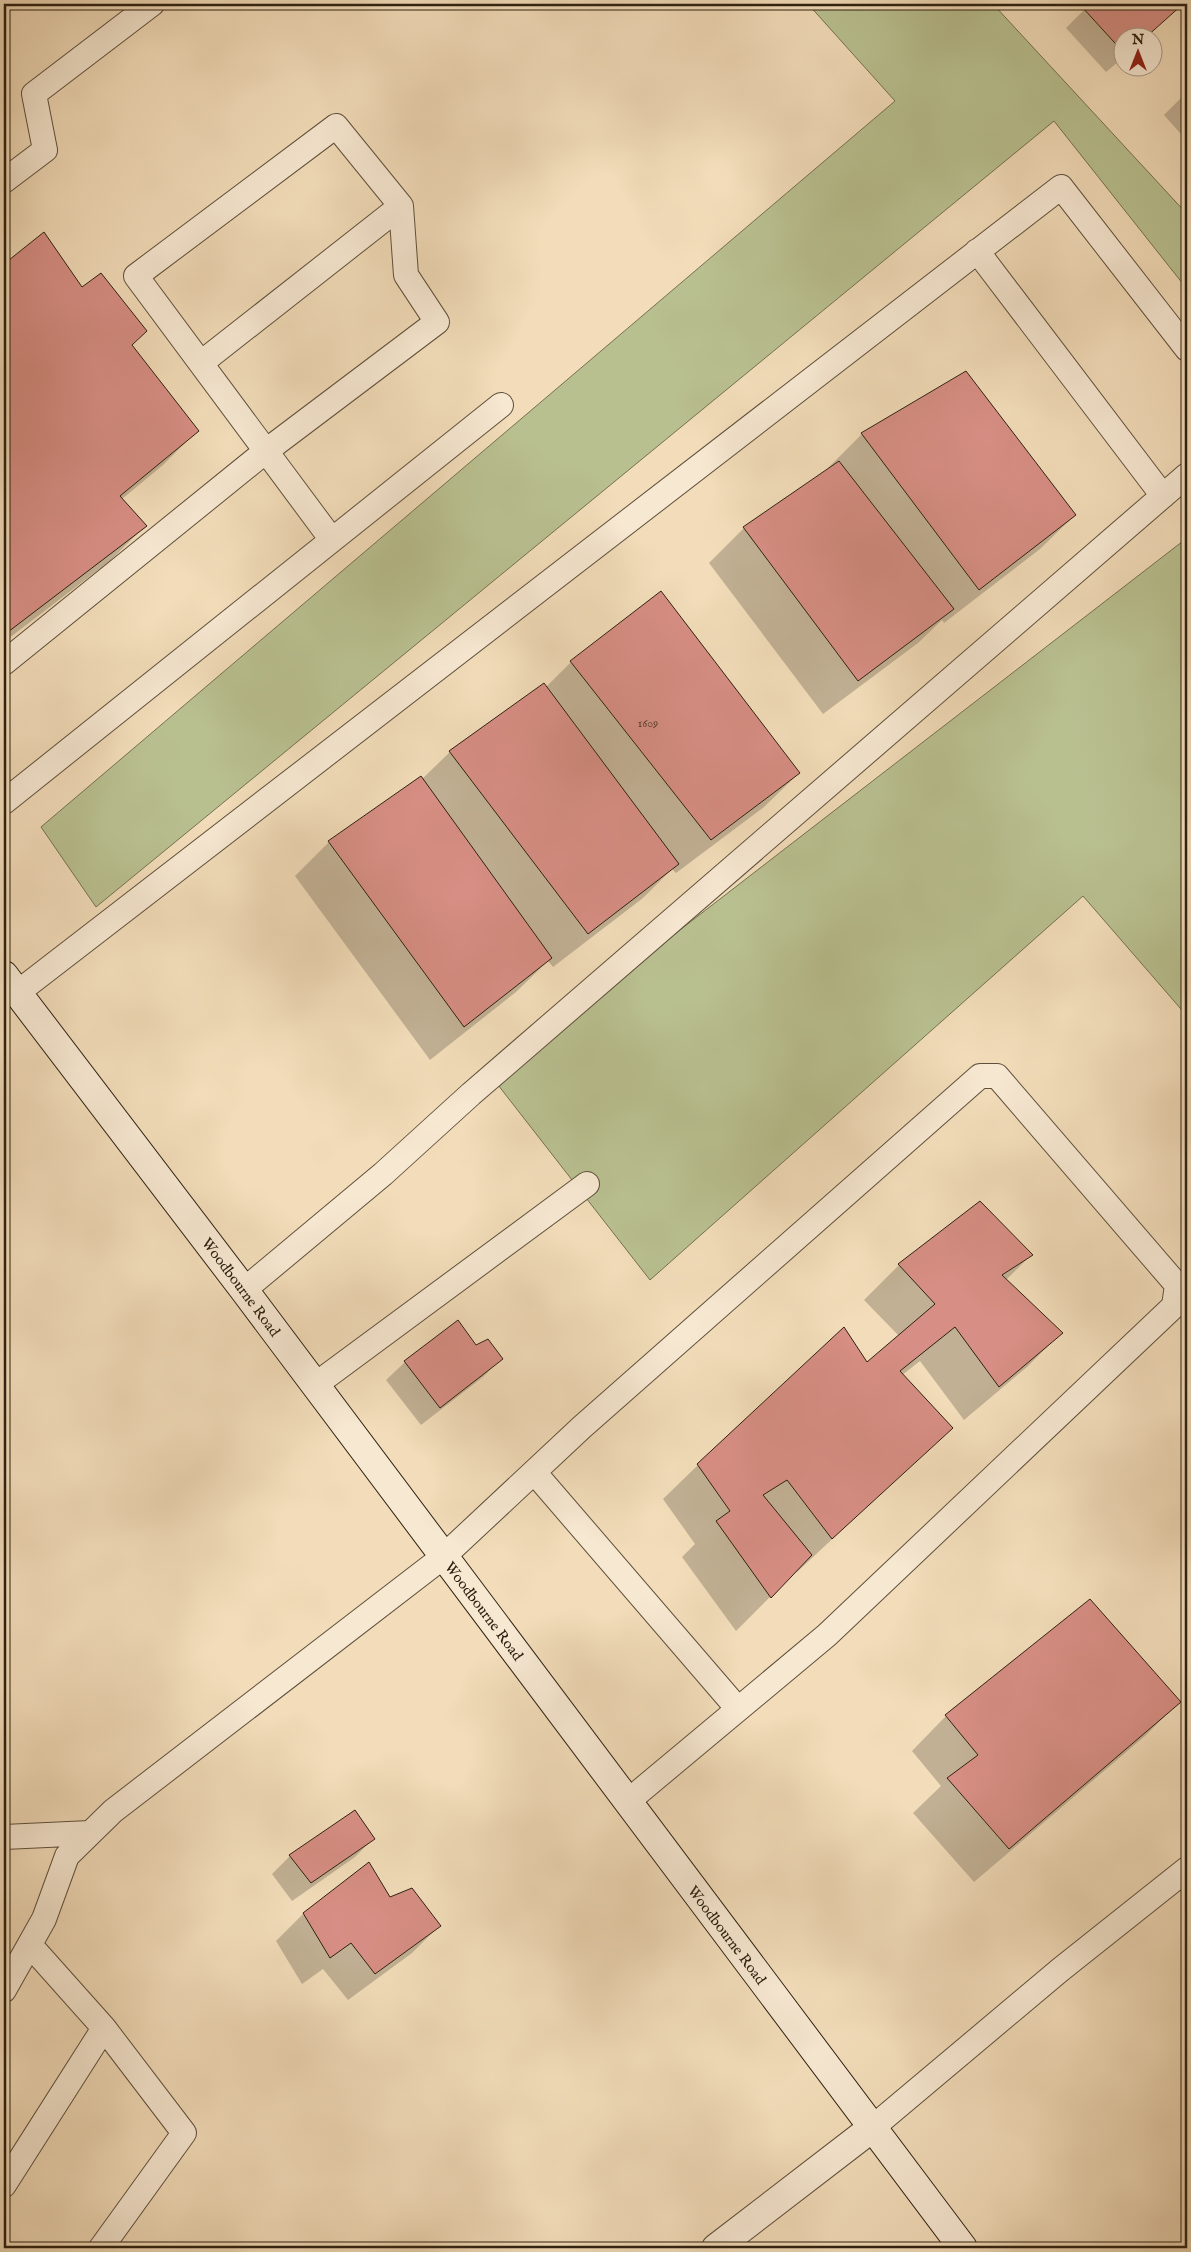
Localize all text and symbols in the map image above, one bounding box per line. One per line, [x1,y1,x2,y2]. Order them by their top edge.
north arrow [1114,28,1164,78]
text: N [1131,31,1144,49]
house number: 1609 [638,716,658,731]
street label: Woodbourne Road [197,1234,285,1341]
street label: Woodbourne Road [440,1558,528,1665]
street label: Woodbourne Road [683,1882,771,1989]

